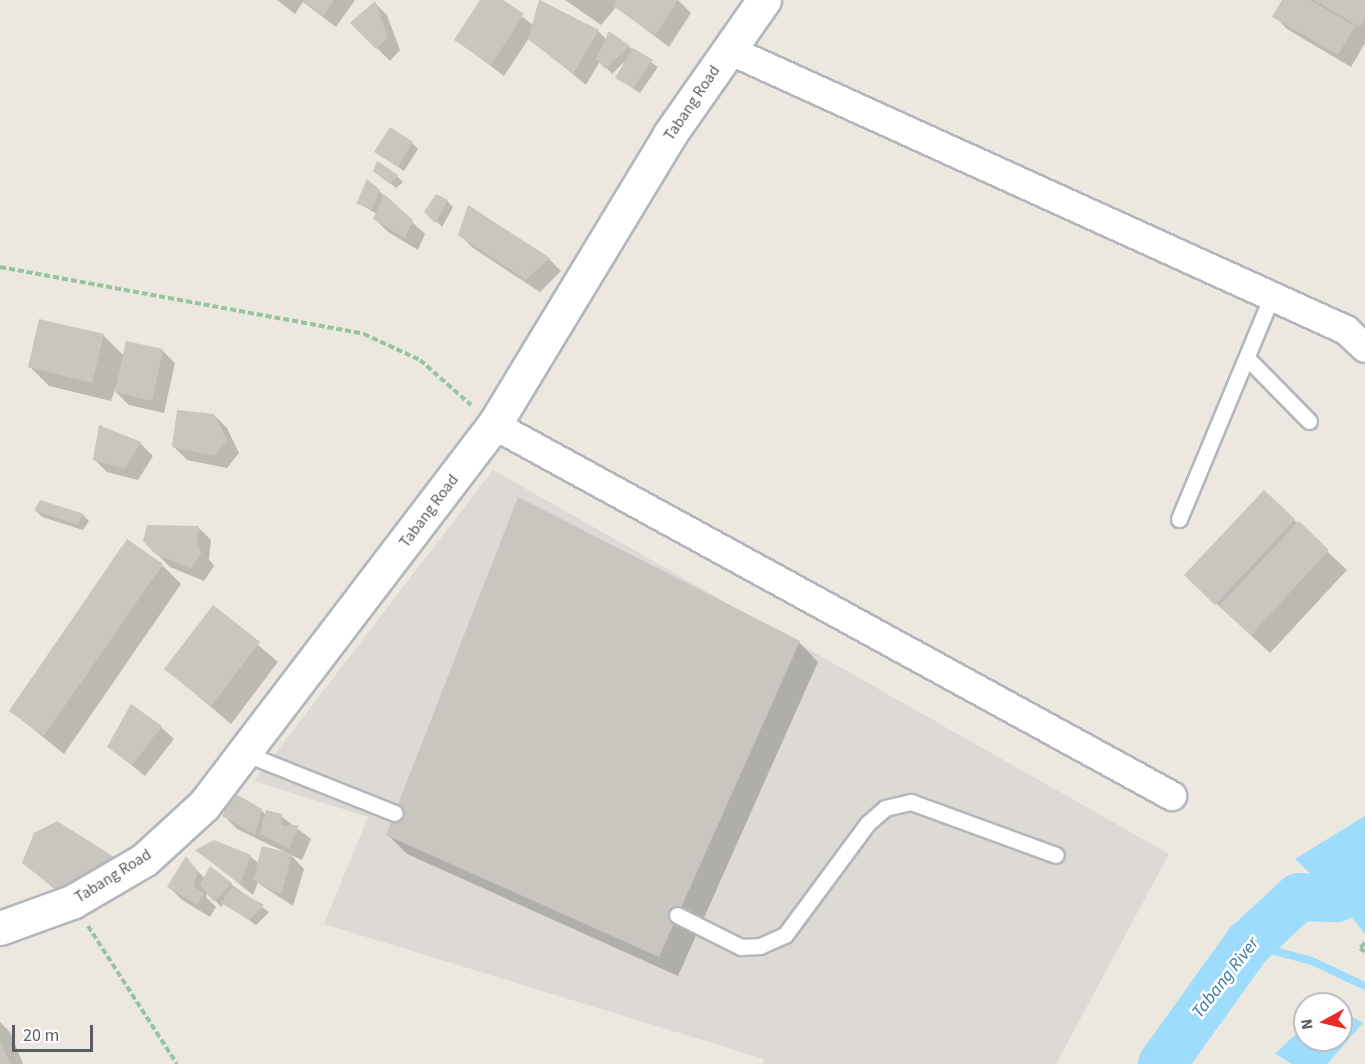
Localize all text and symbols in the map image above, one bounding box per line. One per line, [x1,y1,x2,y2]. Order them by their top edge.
street label: Tabang Road [660,62,724,144]
street label: Tabang Road [395,471,463,551]
street label: Tabang Road [71,845,155,907]
water label: Tabang River [1188,933,1264,1023]
north arrow [1293,992,1353,1052]
scale bar [15,1013,96,1051]
text: N [1296,1017,1319,1031]
text: 20 m [23,1023,59,1048]

